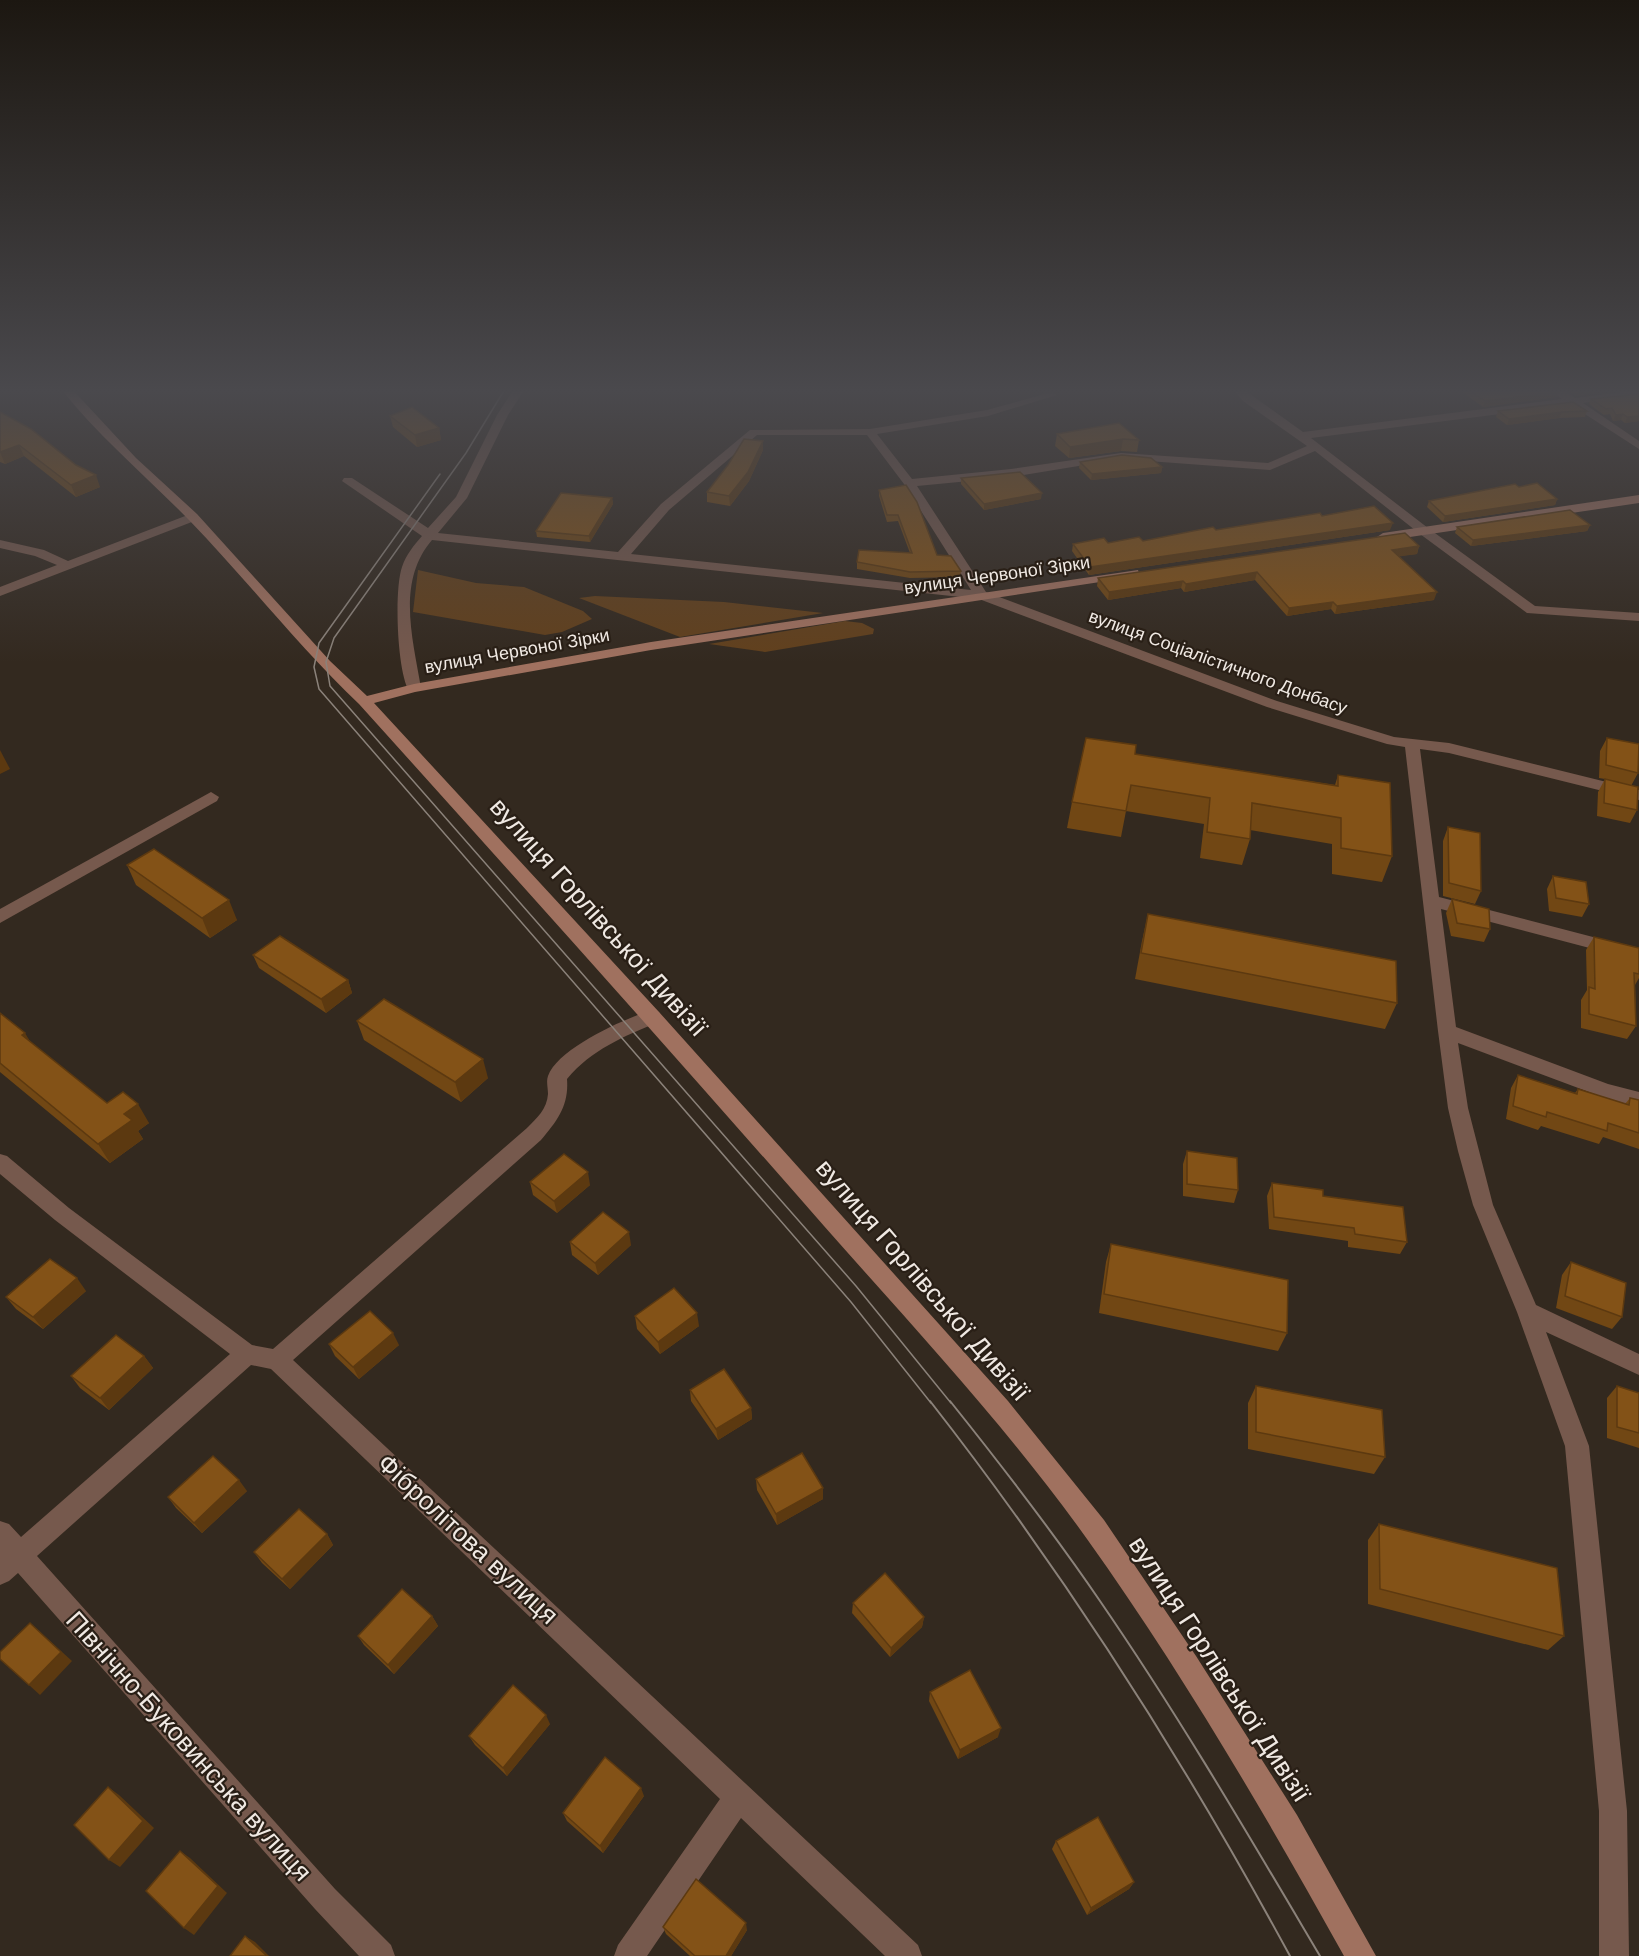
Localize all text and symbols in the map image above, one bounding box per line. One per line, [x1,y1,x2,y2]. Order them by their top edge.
street label: вулиця Червоної Зірки [903,552,1091,598]
street label: вулиця Соціалістичного Донбасу [1086,606,1350,718]
street label: вулиця Червоної Зірки [423,625,611,677]
street label: вулиця Горлівської Дивізії [484,792,714,1042]
street label: вулиця Горлівської Дивізії [810,1153,1036,1407]
street label: Фібролітова вулиця [372,1448,564,1630]
street label: вулиця Горлівської Дивізії [1123,1531,1317,1807]
street label: Північно-Буковинська вулиця [60,1605,318,1887]

